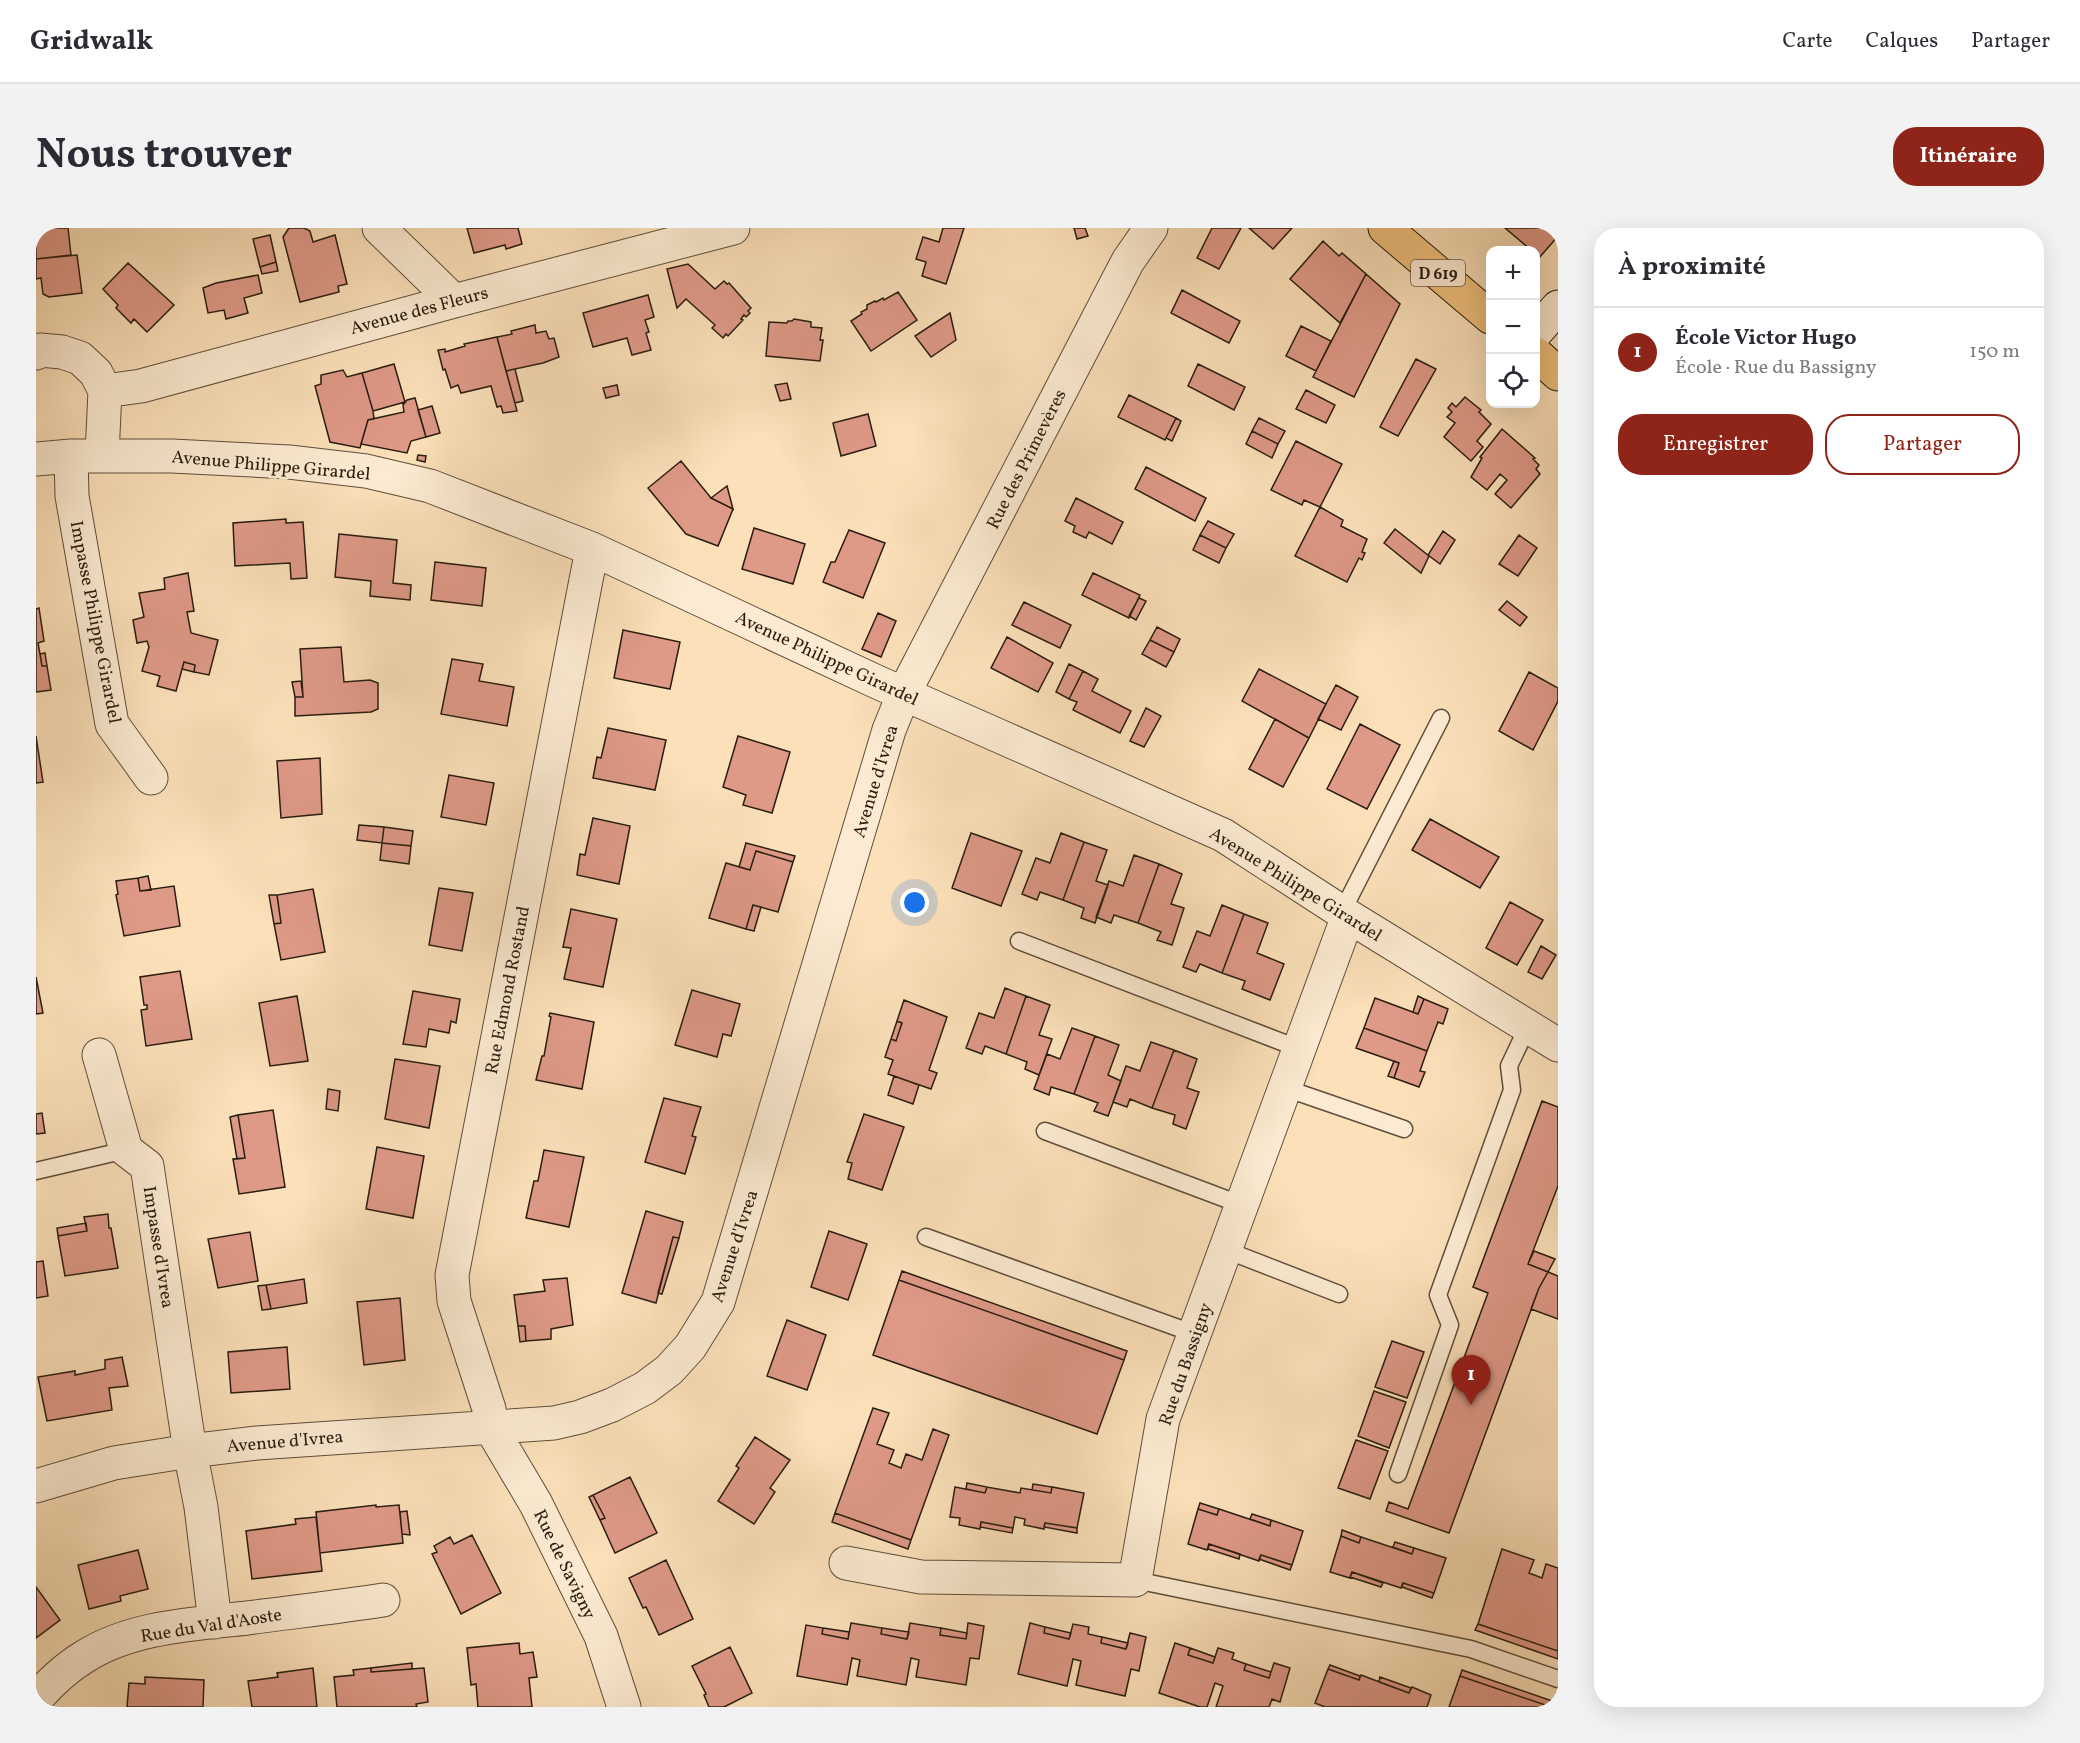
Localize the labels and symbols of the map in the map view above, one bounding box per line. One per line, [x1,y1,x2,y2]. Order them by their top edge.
road number: D 619 [1411,260,1465,286]
street label: Avenue des Fleurs [348,281,491,342]
street label: Rue des Primevères [981,385,1073,534]
street label: Avenue Philippe Girardel [170,445,371,488]
street label: Impasse Philippe Girardel [63,519,126,726]
street label: Avenue Philippe Girardel [731,606,922,713]
street label: Avenue d'Ivrea [847,722,905,841]
street label: Avenue Philippe Girardel [1204,822,1386,949]
your location [900,888,929,917]
street label: Rue Edmond Rostand [480,904,537,1077]
street label: Impasse d'Ivrea [136,1184,180,1310]
street label: Avenue d'Ivrea [705,1187,765,1306]
street label: Rue du Bassigny [1154,1299,1219,1429]
pin: 1 [1452,1356,1490,1405]
street label: Avenue d'Ivrea [226,1425,344,1460]
street label: Rue de Savigny [526,1506,601,1624]
street label: Rue du Val d'Aoste [139,1603,284,1650]

